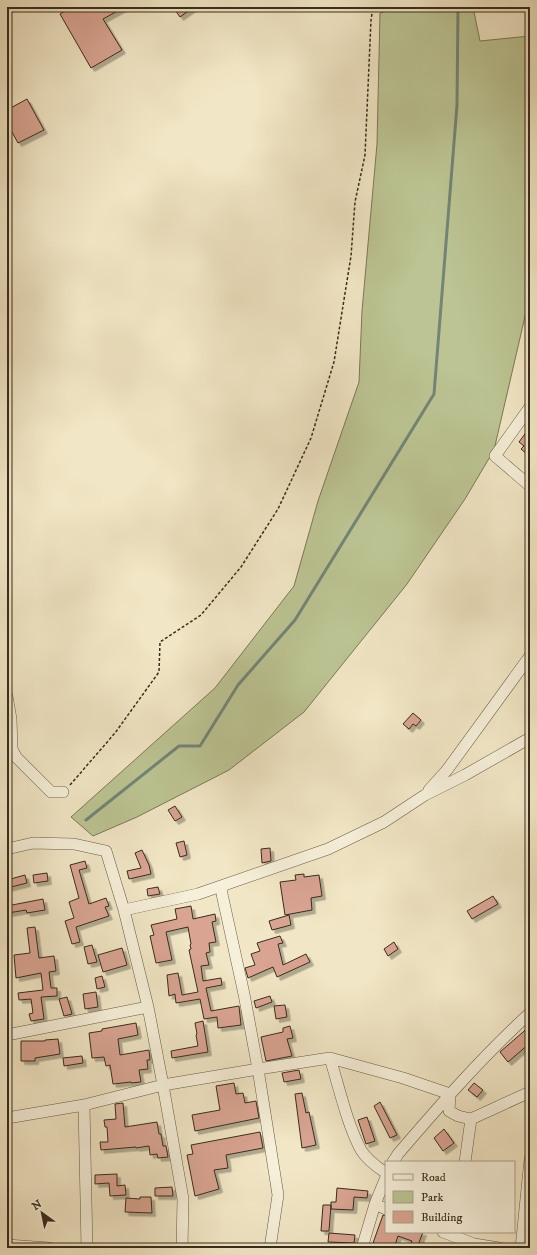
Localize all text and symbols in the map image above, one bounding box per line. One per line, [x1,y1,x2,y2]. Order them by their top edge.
legend [385,1161,515,1233]
text: Road [421,1170,446,1185]
text: Park [421,1190,443,1205]
north arrow [22,1193,62,1233]
text: N [29,1197,45,1214]
text: Building [421,1210,462,1225]

